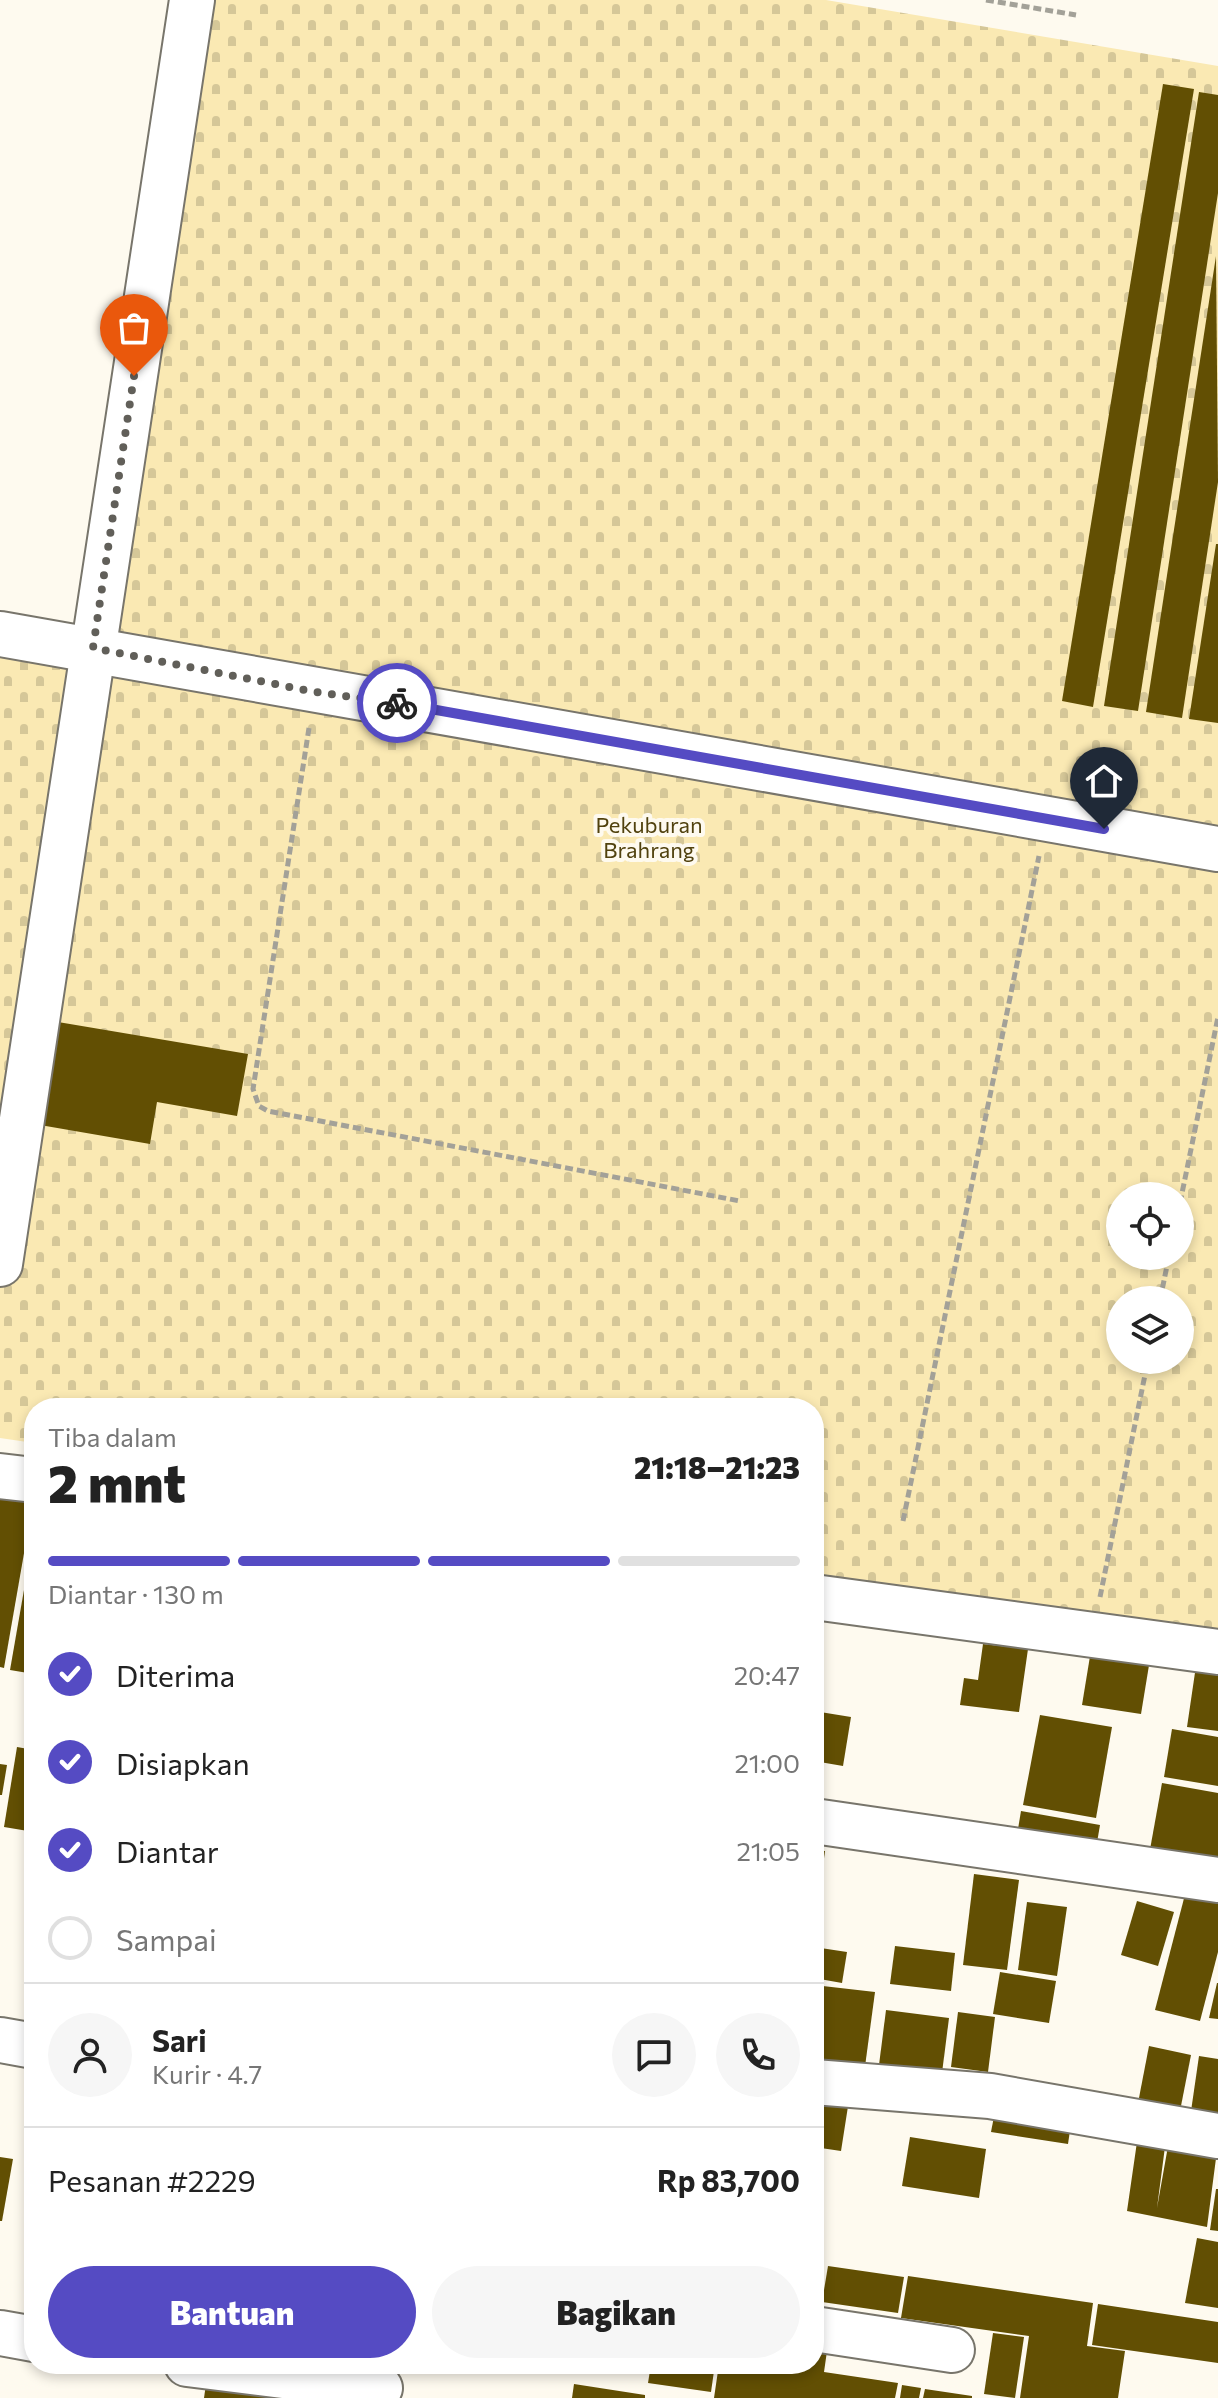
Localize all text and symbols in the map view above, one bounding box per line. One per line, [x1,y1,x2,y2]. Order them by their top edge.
pin [100,294,168,376]
icon: bag [112,306,156,350]
courier [357,663,437,743]
icon: bike [375,681,419,725]
pin [1070,747,1138,829]
icon: home [1082,759,1126,803]
park label: Pekuburan Brahrang [595,811,703,863]
map controls [1106,1182,1194,1374]
button: locate [1106,1182,1194,1270]
button: layers [1106,1286,1194,1374]
text: Tiba dalam [48,1421,177,1452]
text: 21:18–21:23 [634,1448,800,1485]
text: 2 mnt [48,1450,186,1514]
text: Diantar · 130 m [48,1578,224,1609]
icon: check [48,1652,92,1696]
text: Diterima [116,1656,235,1693]
text: 20:47 [734,1659,800,1690]
icon: check [48,1740,92,1784]
text: Disiapkan [116,1744,250,1781]
text: 21:00 [734,1747,800,1778]
icon: check [48,1828,92,1872]
text: Diantar [116,1832,219,1869]
text: 21:05 [736,1835,800,1866]
text: Sampai [116,1920,217,1957]
button: person [48,2013,132,2097]
button: chat [612,2013,696,2097]
button: phone [716,2013,800,2097]
text: Sari [152,2021,207,2058]
text: Kurir · 4.7 [152,2058,262,2089]
text: Pesanan #2229 [48,2161,256,2198]
text: Rp 83,700 [657,2161,800,2198]
button: Bantuan [48,2266,416,2358]
button: Bagikan [432,2266,800,2358]

